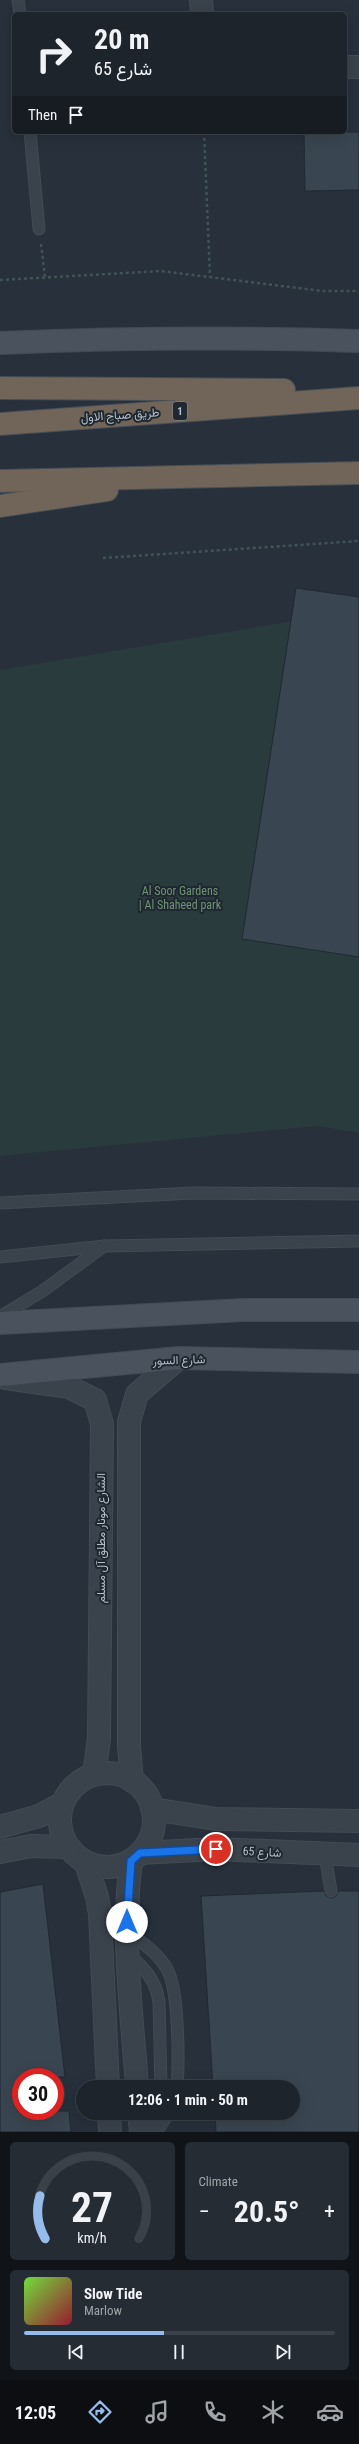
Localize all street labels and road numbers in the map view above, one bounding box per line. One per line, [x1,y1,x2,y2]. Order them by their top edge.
road number: 1 [173,402,187,420]
street label: طريق صباح الاول [80,405,160,427]
street label: شارع السور [151,1352,206,1370]
street label: الشارع مونار مطلق آل مسلم [94,1473,110,1603]
street label: شارع 65 [242,1844,282,1862]

